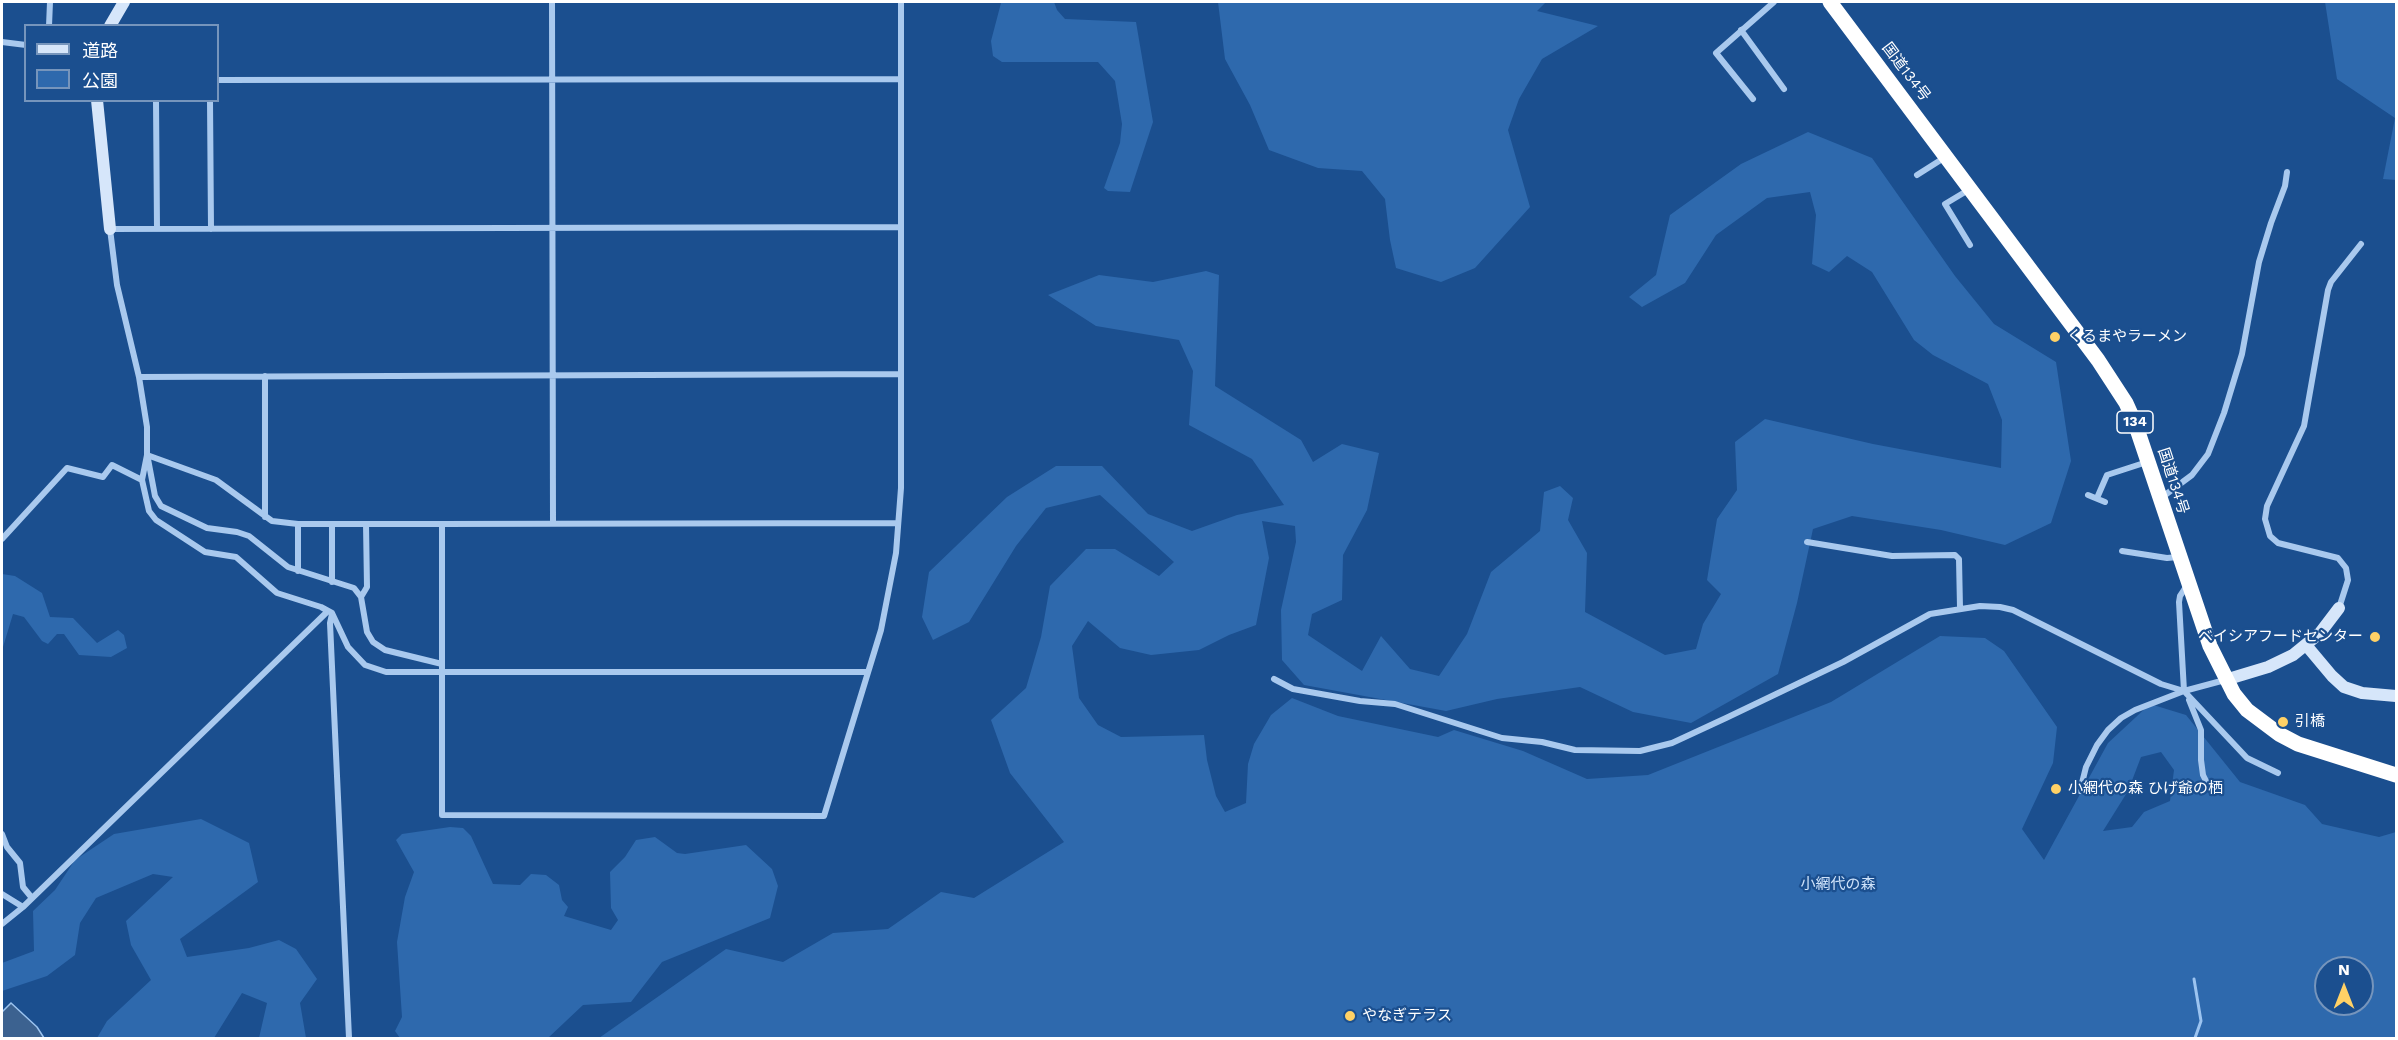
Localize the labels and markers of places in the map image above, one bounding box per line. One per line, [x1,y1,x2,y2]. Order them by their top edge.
place label: くるまやラーメン [2067,328,2187,346]
marker: くるまやラーメン [2048,330,2062,344]
place label: ベイシアフードセンター [2198,628,2363,646]
marker: ベイシアフードセンター [2368,630,2382,644]
place label: 引橋 [2295,713,2325,731]
marker: 引橋 [2276,715,2290,729]
place label: 小網代の森 ひげ爺の栖 [2068,780,2223,798]
marker: 小網代の森 ひげ爺の栖 [2049,782,2063,796]
place label: やなぎテラス [1362,1007,1452,1025]
marker: やなぎテラス [1343,1009,1357,1023]

